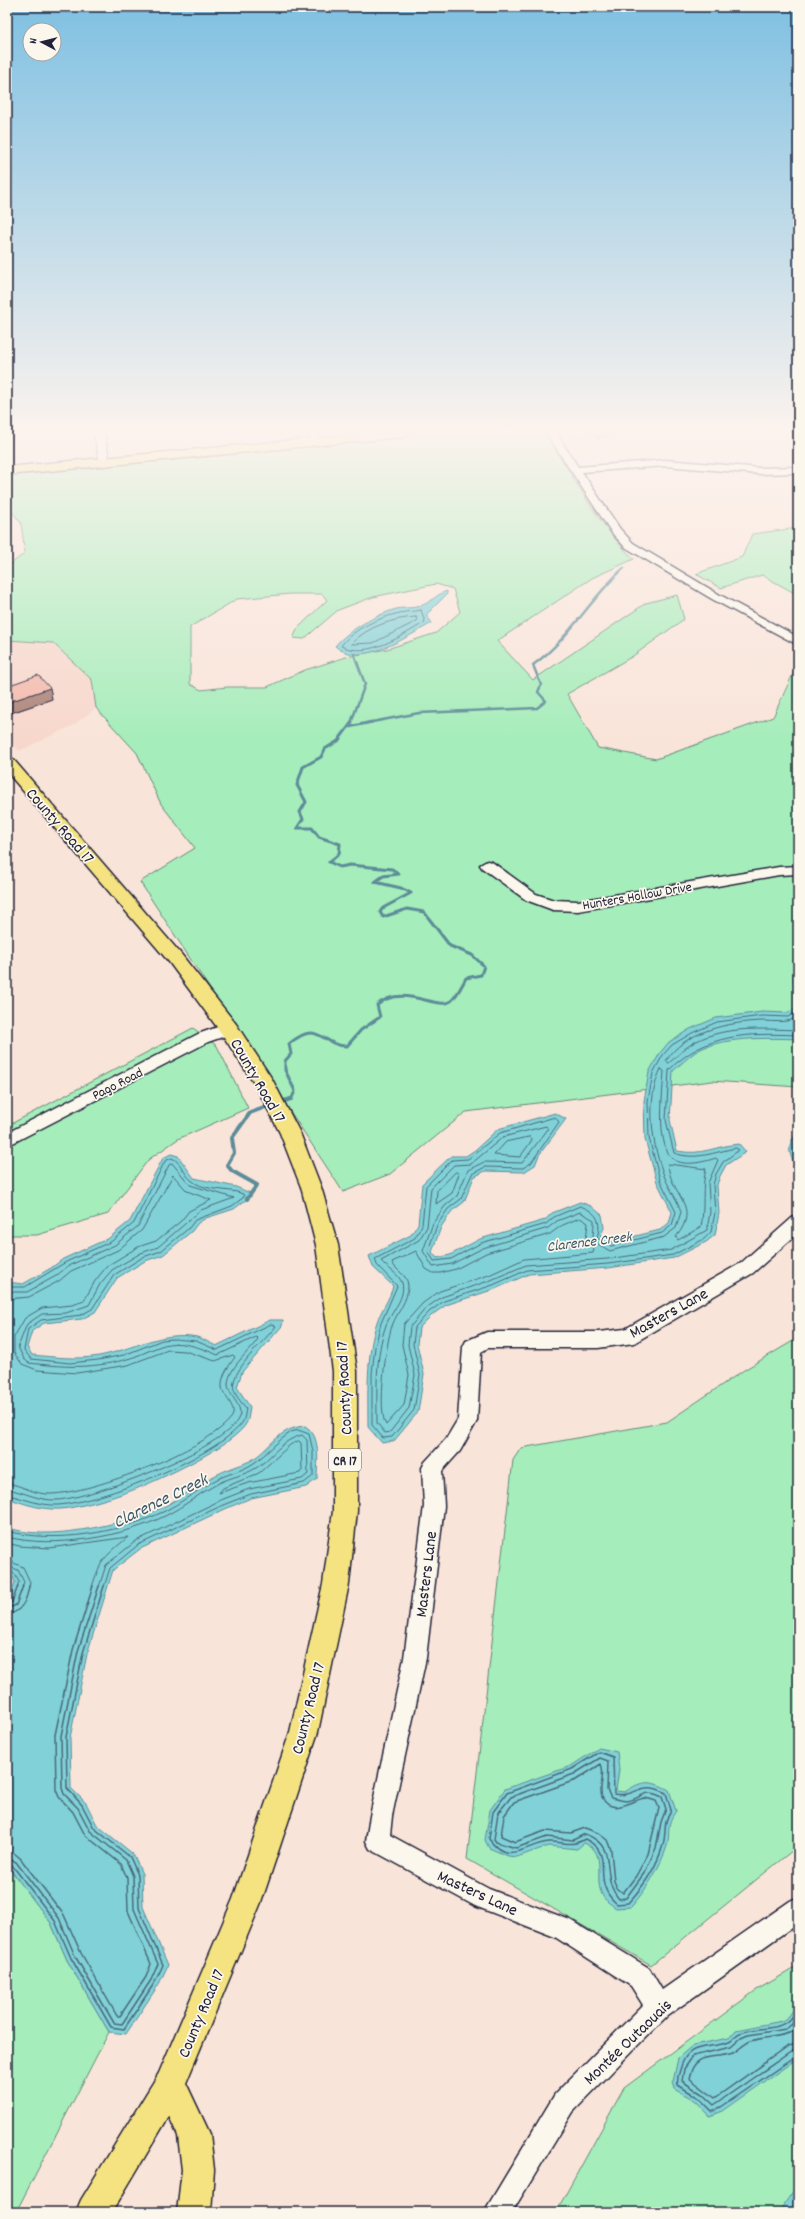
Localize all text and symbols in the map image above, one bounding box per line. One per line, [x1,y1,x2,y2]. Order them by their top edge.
north arrow [22,22,62,62]
text: N [26,37,42,45]
street label: County Road 17 [19,784,99,870]
street label: Hunters Hollow Drive [581,878,694,916]
street label: County Road 17 [222,1035,290,1128]
street label: Pago Road [89,1063,147,1106]
water label: Clarence Creek [545,1227,635,1259]
street label: Masters Lane [626,1283,713,1346]
street label: County Road 17 [332,1340,360,1435]
road number: CR 17 [329,1449,361,1471]
water label: Clarence Creek [110,1468,214,1536]
street label: Masters Lane [411,1530,445,1619]
street label: County Road 17 [287,1660,333,1757]
street label: Masters Lane [432,1866,521,1924]
street label: County Road 17 [173,1966,232,2062]
street label: Montée Outaouais [579,1995,679,2092]

